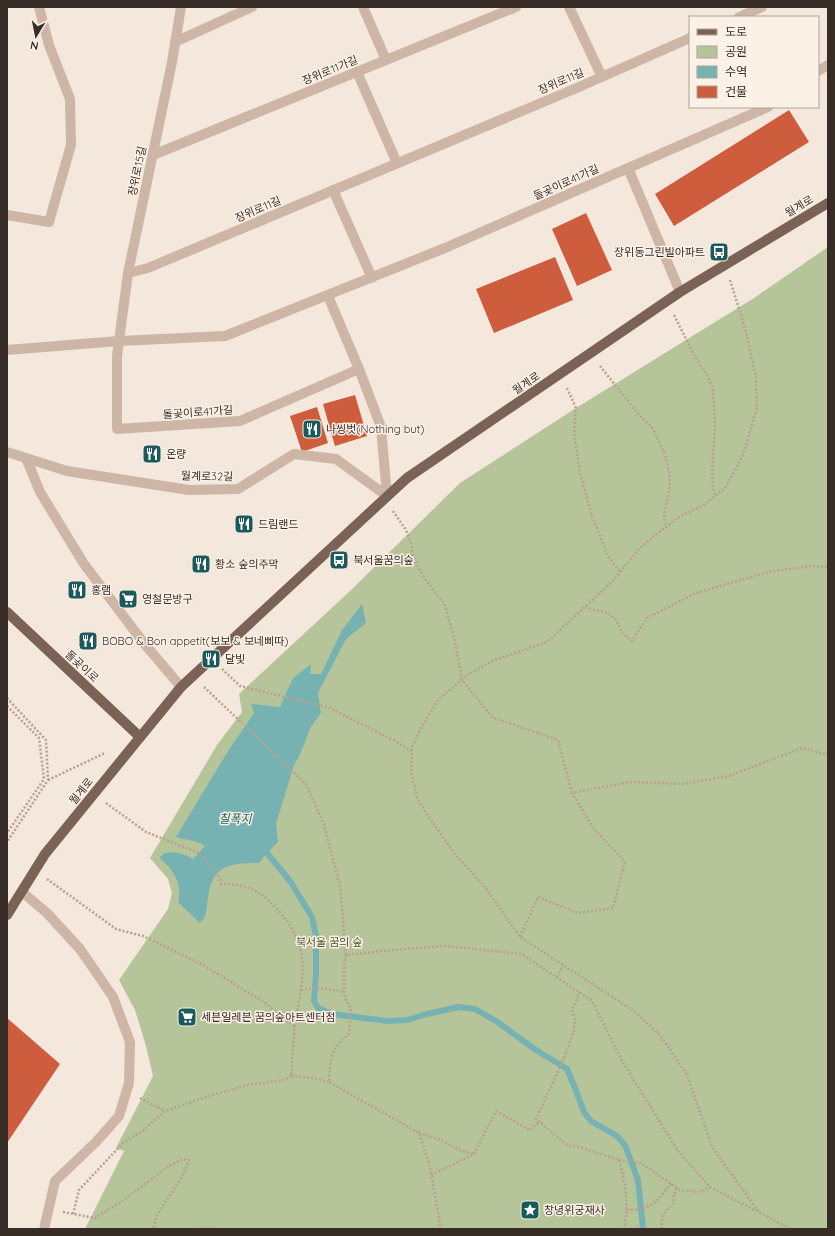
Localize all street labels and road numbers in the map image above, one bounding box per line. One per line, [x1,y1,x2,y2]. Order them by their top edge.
street label: 장위로11가길 [300,53,360,87]
street label: 장위로11길 [536,65,586,97]
street label: 장위로15길 [125,145,149,197]
street label: 돌곶이로41가길 [531,161,601,203]
street label: 월계로 [782,192,816,220]
street label: 장위로11길 [233,193,283,225]
street label: 월계로 [509,369,543,397]
street label: 돌곶이로41가길 [162,403,234,421]
street label: 월계로32길 [181,469,233,483]
street label: 돌곶이로 [62,647,102,685]
street label: 월계로 [66,775,96,807]

